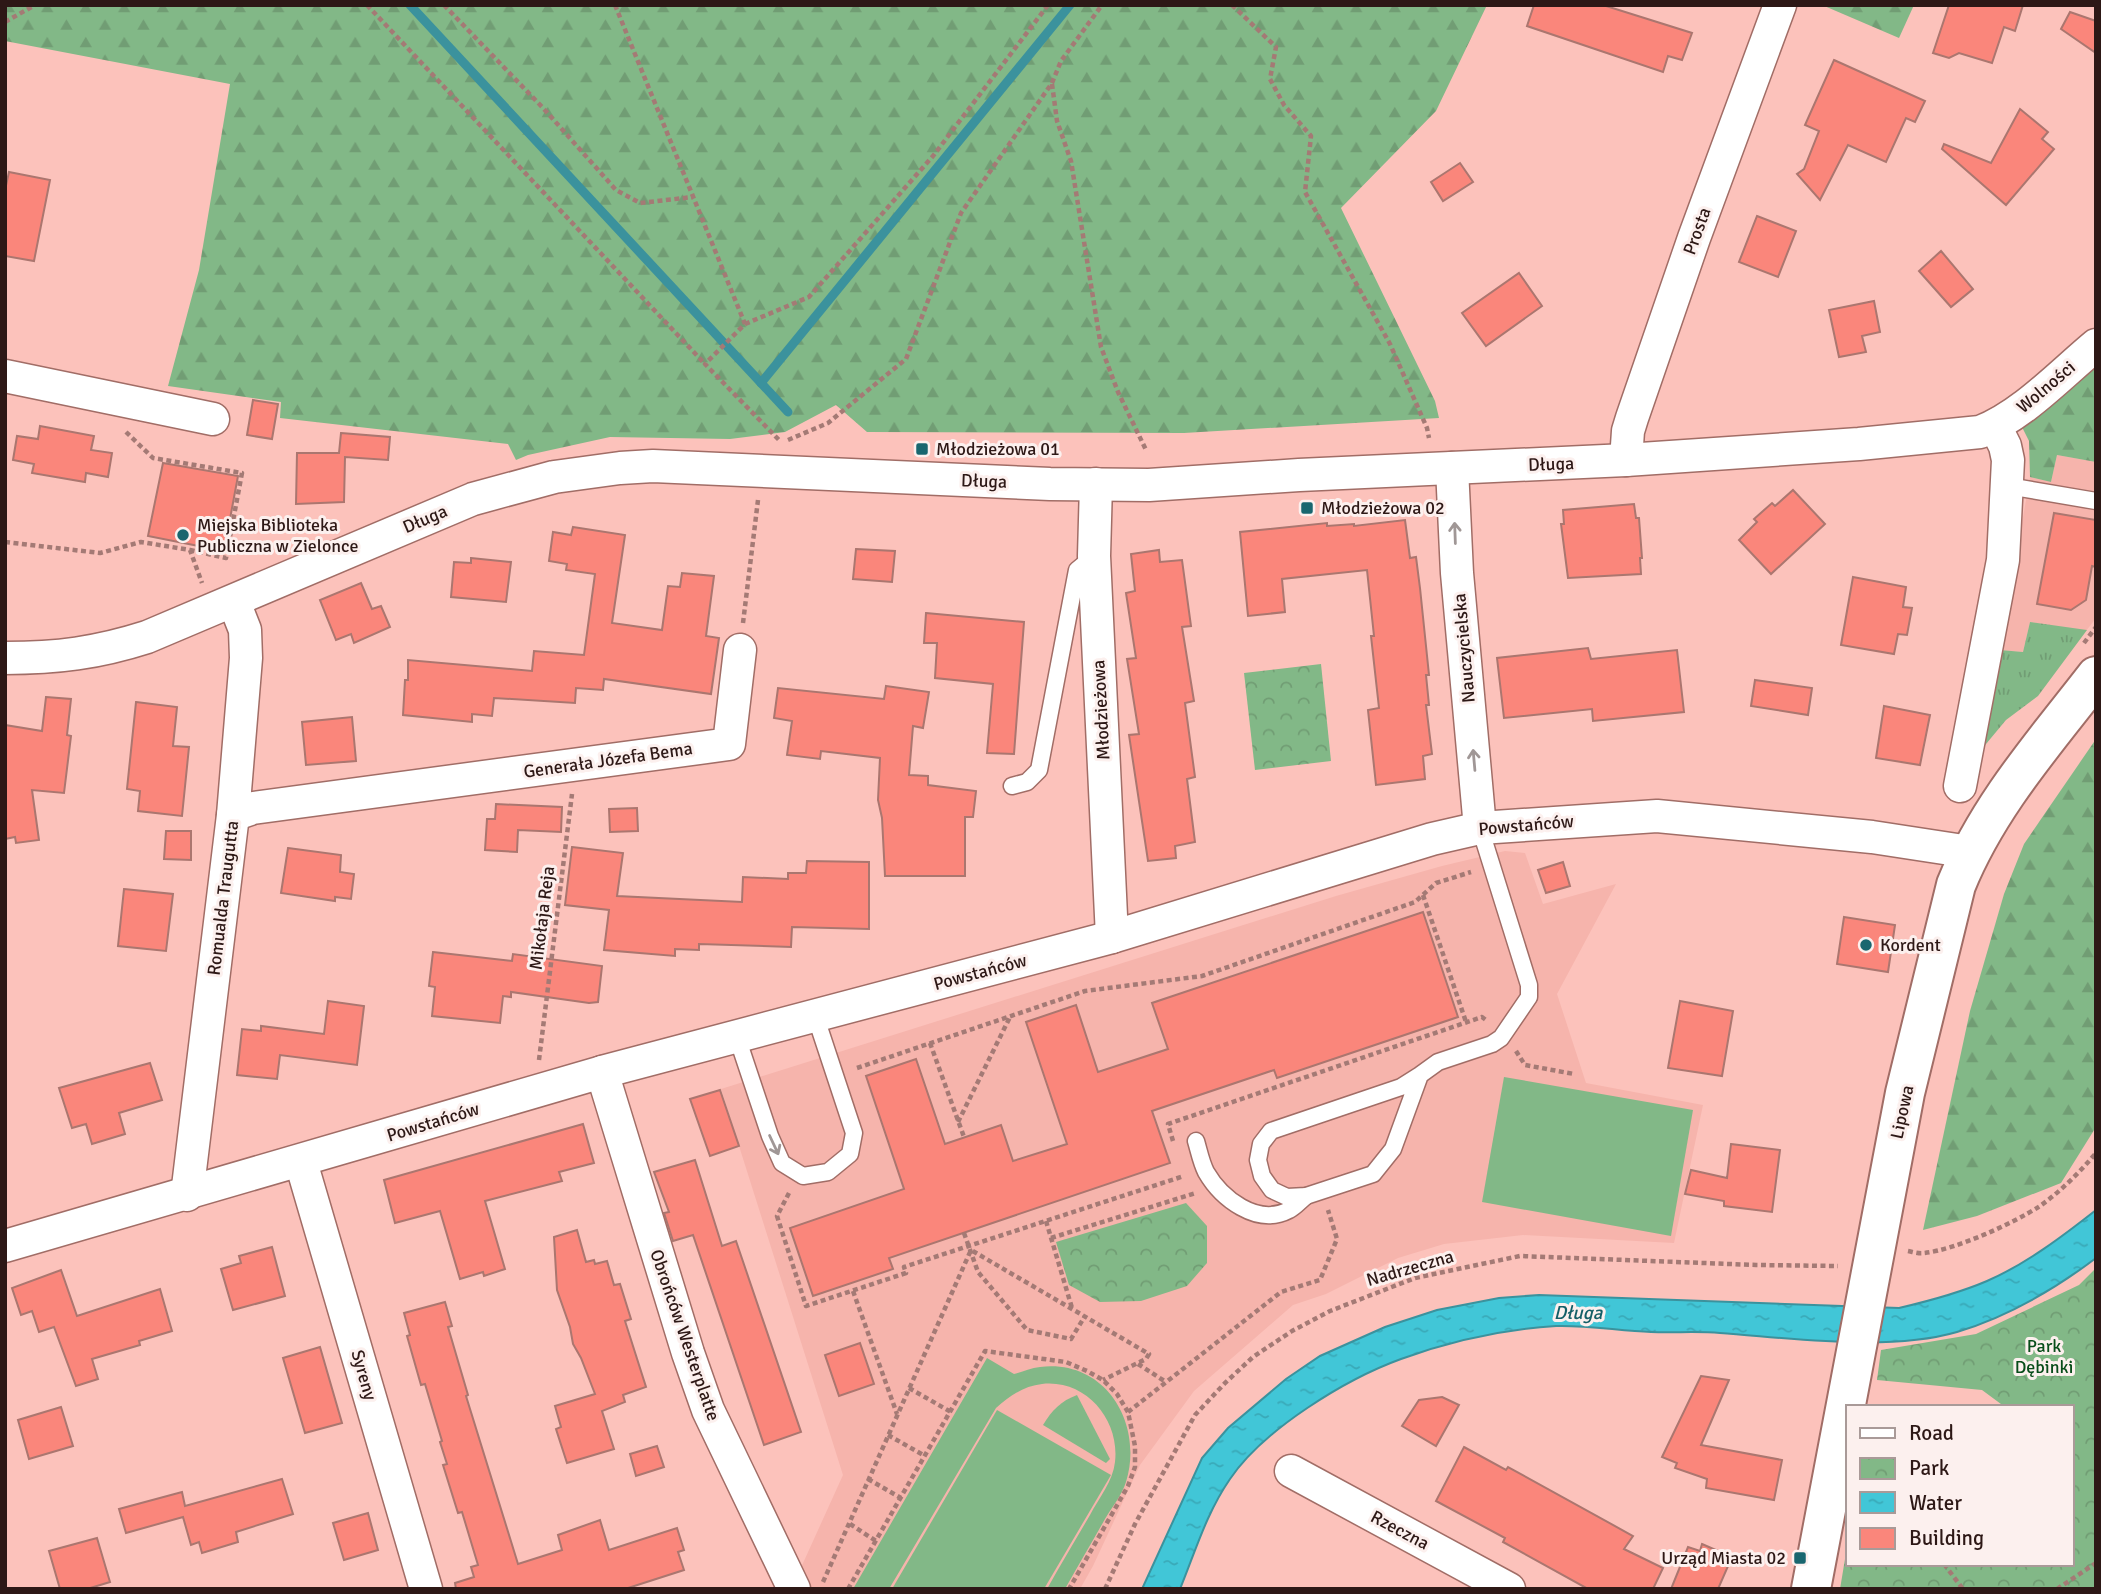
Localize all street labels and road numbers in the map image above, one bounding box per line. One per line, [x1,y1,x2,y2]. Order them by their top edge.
street label: Prosta [1678,204,1716,258]
street label: Wolności [2012,356,2080,418]
street label: Długa [1528,452,1574,476]
street label: Długa [961,469,1007,493]
street label: Długa [399,500,451,538]
street label: Nauczycielska [1448,592,1480,704]
street label: Młodzieżowa [1087,659,1115,761]
street label: Generała Józefa Bema [522,737,694,783]
street label: Powstańców [1477,810,1575,840]
street label: Romualda Traugutta [203,819,243,977]
street label: Mikołaja Reja [525,865,559,971]
street label: Powstańców [931,949,1029,995]
street label: Lipowa [1886,1083,1918,1141]
street label: Powstańców [384,1098,482,1146]
street label: Nadrzeczna [1364,1245,1456,1291]
street label: Obrońców Westerplatte [645,1246,725,1424]
street label: Syreny [346,1347,382,1403]
street label: Rzeczna [1367,1505,1433,1555]

